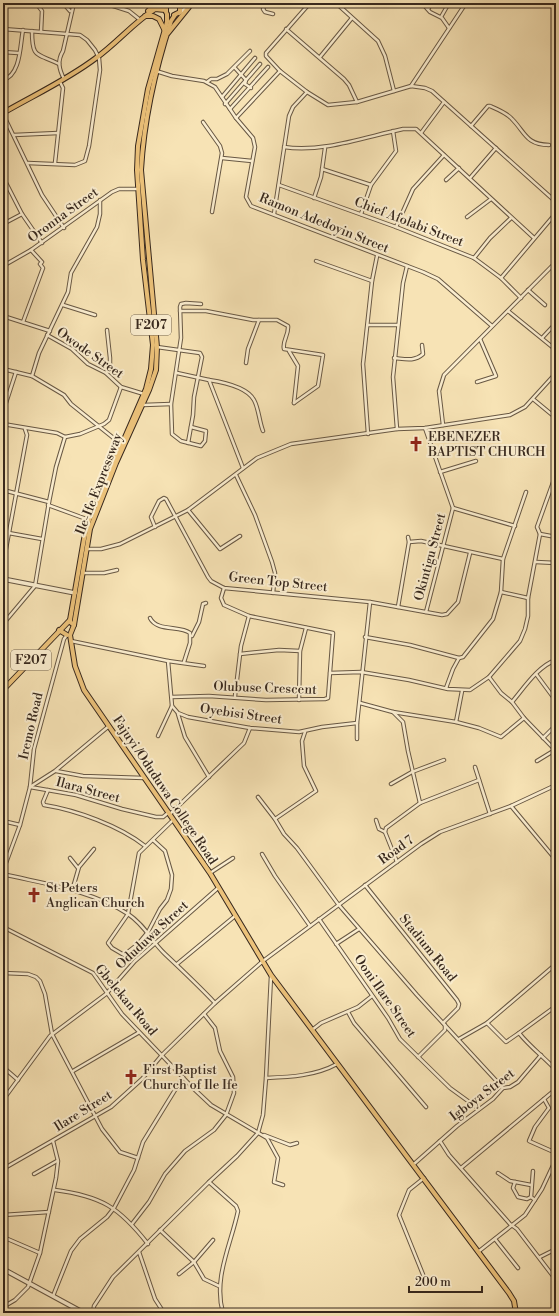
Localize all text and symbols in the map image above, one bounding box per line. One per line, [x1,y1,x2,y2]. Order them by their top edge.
street label: Oronna Street [25,184,102,246]
street label: Ramon Adedoyin Street [257,190,392,256]
street label: Chief Afolabi Street [352,194,466,250]
road number: F207 [131,315,171,335]
street label: Owode Street [53,324,127,382]
place label: EBENEZER BAPTIST CHURCH [427,429,546,460]
street label: Ile-Ife Expressway [72,430,126,537]
church icon: EBENEZER BAPTIST CHURCH [407,435,425,453]
street label: Okintigu Street [411,511,449,603]
street label: Green Top Street [228,569,329,595]
road number: F207 [11,650,51,670]
street label: Olubuse Crescent [213,678,317,698]
street label: Iremo Road [15,690,47,761]
street label: Oyebisi Street [199,700,283,728]
street label: Fajuyi /Oduduwa College Road [109,713,221,868]
street label: Ilara Street [54,774,122,806]
street label: Road 7 [375,832,417,868]
place label: St Peters Anglican Church [45,880,145,911]
church icon: St Peters Anglican Church [25,886,43,904]
street label: Oduduwa Street [112,897,192,973]
street label: Stadium Road [396,911,460,985]
street label: Ooni Ilare Street [350,951,420,1041]
street label: Gbelekan Road [91,961,161,1039]
place label: First Baptist Church of Ile Ife [143,1062,238,1093]
street label: Igboya Street [446,1065,518,1125]
church icon: First Baptist Church of Ile Ife [122,1068,140,1086]
street label: Ilare Street [51,1087,115,1135]
scale bar [409,1268,482,1294]
text: 200 m [415,1275,451,1290]

